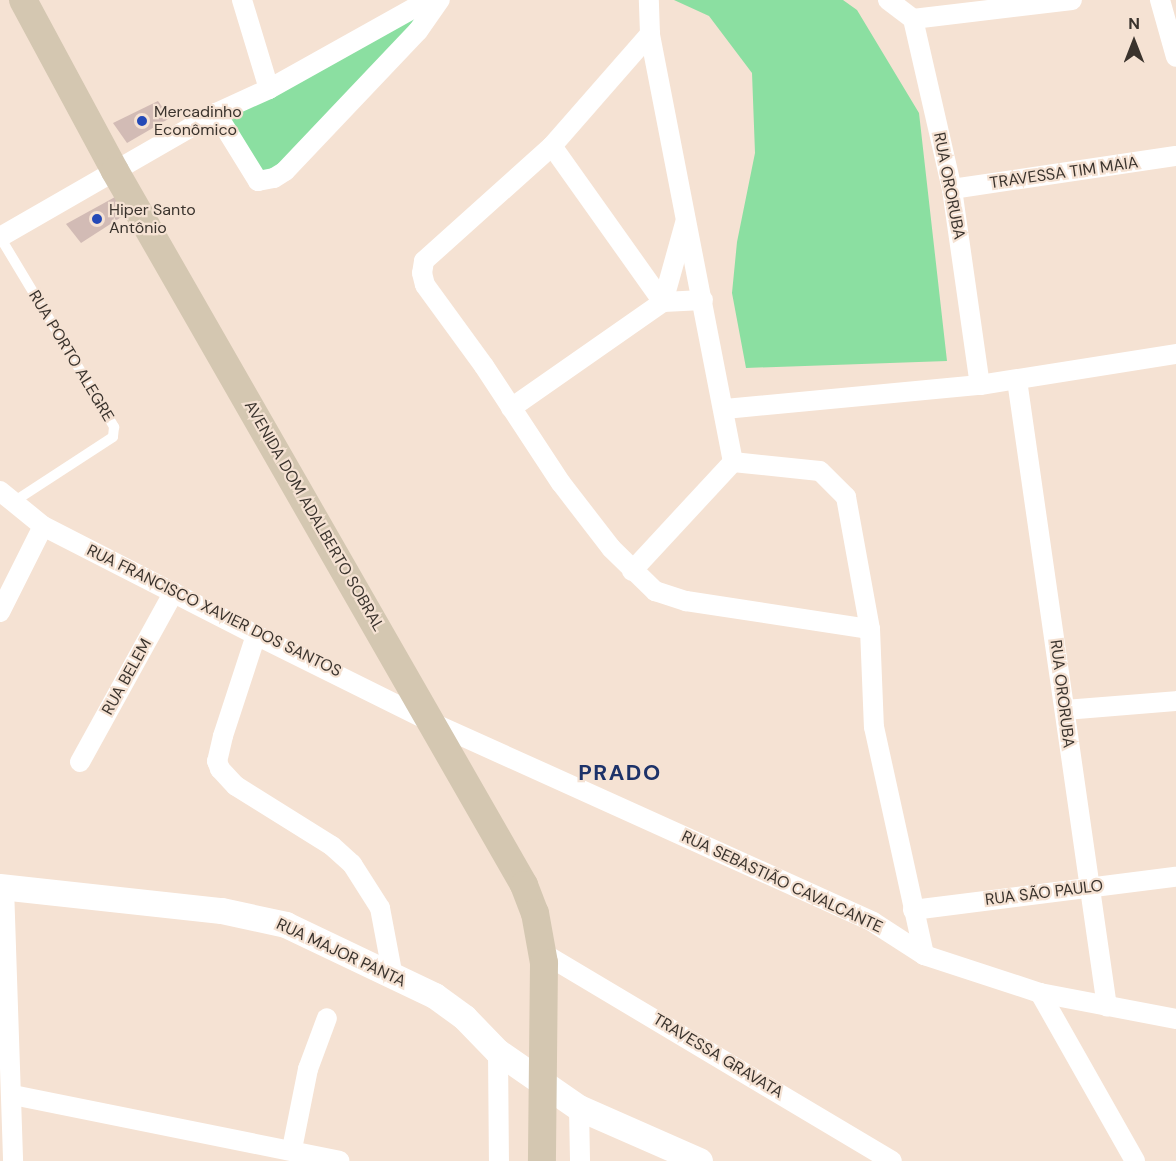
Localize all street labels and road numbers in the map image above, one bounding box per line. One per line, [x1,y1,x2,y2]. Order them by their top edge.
street label: RUA ORORUBA [929,131,969,241]
street label: TRAVESSA TIM MAIA [989,153,1139,193]
street label: RUA PORTO ALEGRE [24,287,118,425]
street label: AVENIDA DOM ADALBERTO SOBRAL [240,397,388,635]
street label: RUA FRANCISCO XAVIER DOS SANTOS [84,541,344,681]
street label: RUA BELEM [98,636,156,718]
street label: RUA ORORUBA [1046,639,1078,749]
street label: RUA SEBASTIÃO CAVALCANTE [678,827,886,937]
street label: RUA SÃO PAULO [984,876,1104,910]
street label: RUA MAJOR PANTA [273,915,409,991]
street label: TRAVESSA GRAVATA [650,1010,786,1102]

